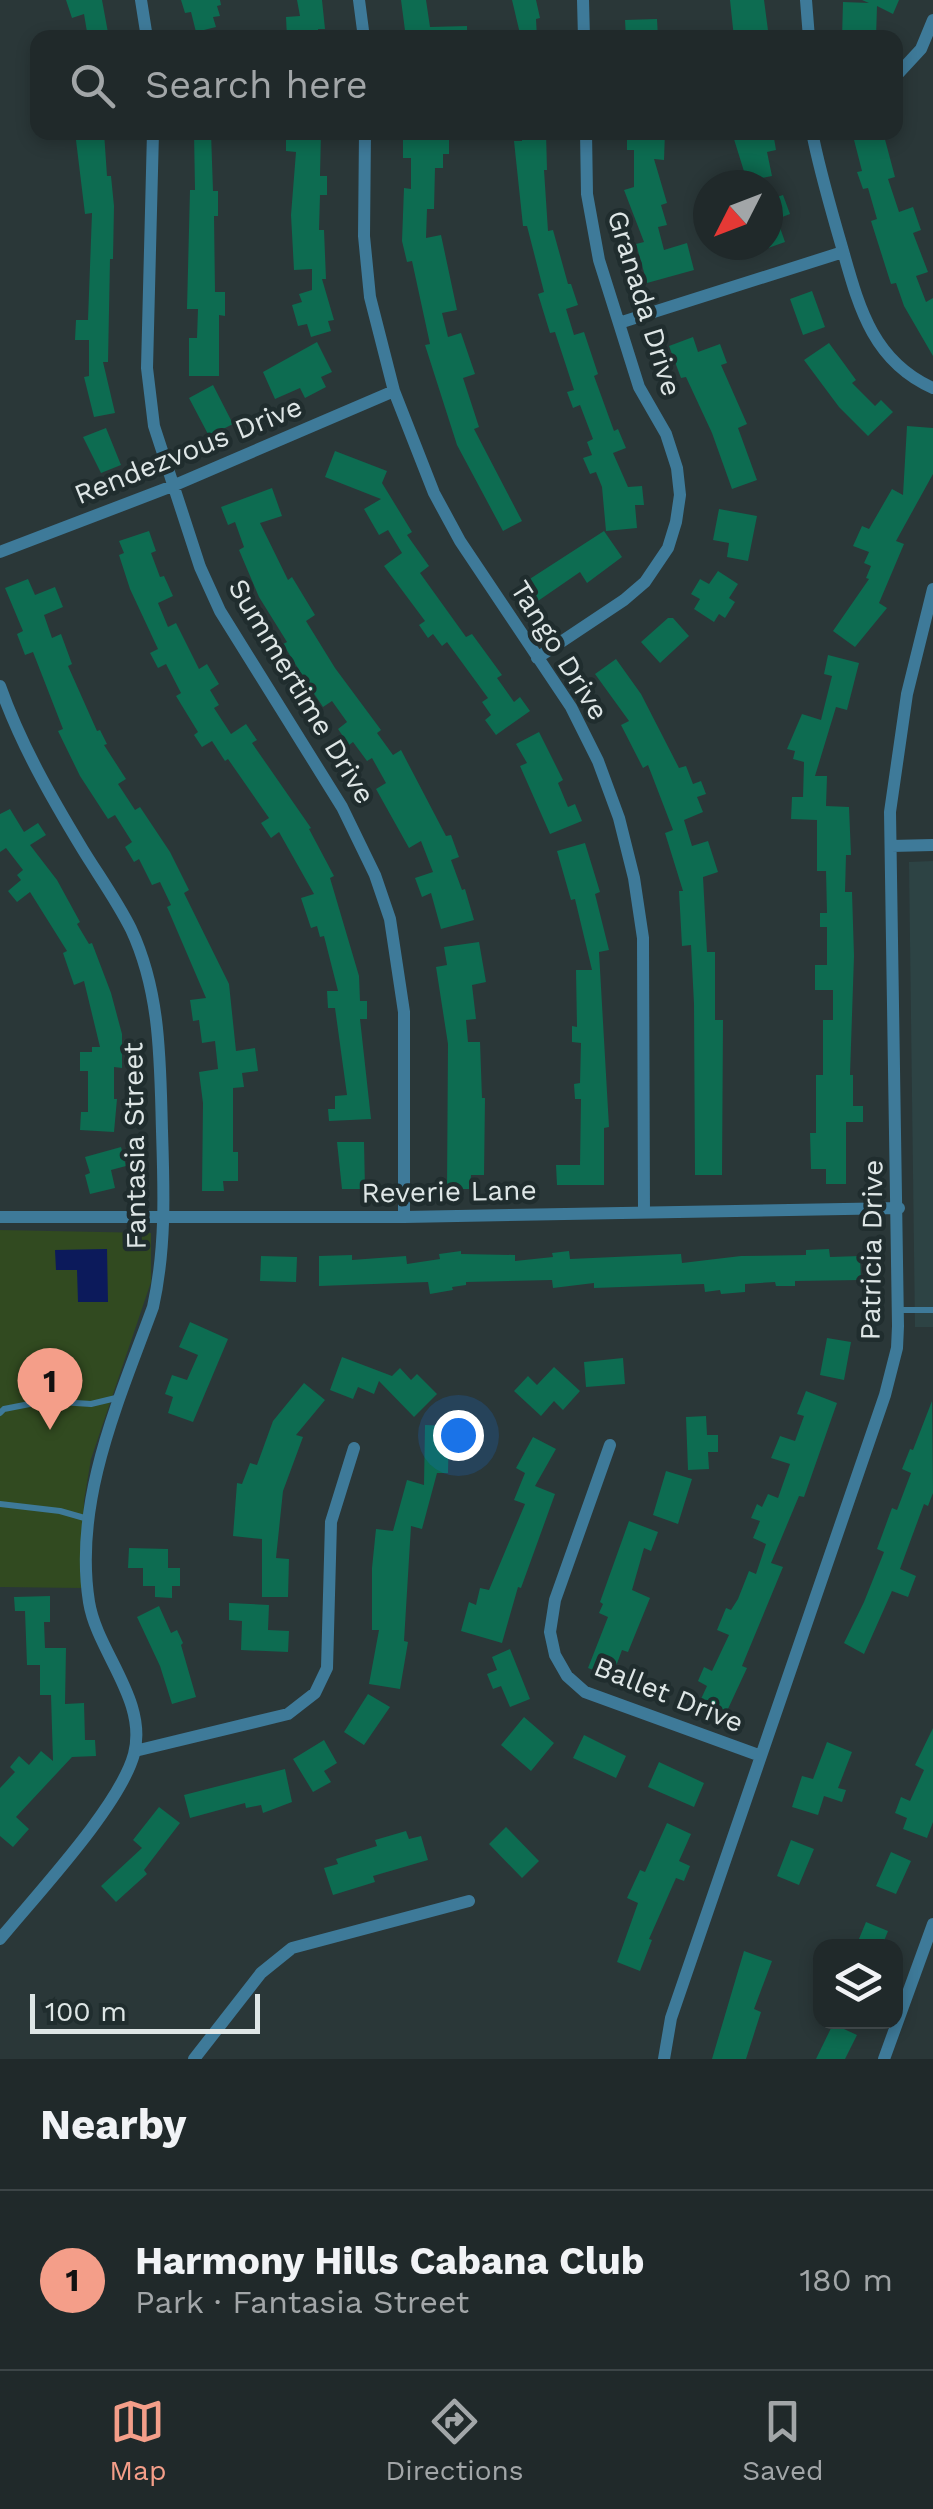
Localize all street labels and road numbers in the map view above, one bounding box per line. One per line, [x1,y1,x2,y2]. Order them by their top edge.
street label: Granada Drive [601,206,688,400]
street label: Rendezvous Drive [69,390,307,511]
street label: Summertime Drive [221,573,382,810]
street label: Tango Drive [504,574,615,726]
street label: Fantasia Street [116,1042,153,1250]
street label: Patricia Drive [853,1159,890,1341]
street label: Reverie Lane [361,1173,537,1210]
street label: Ballet Drive [589,1650,748,1739]

